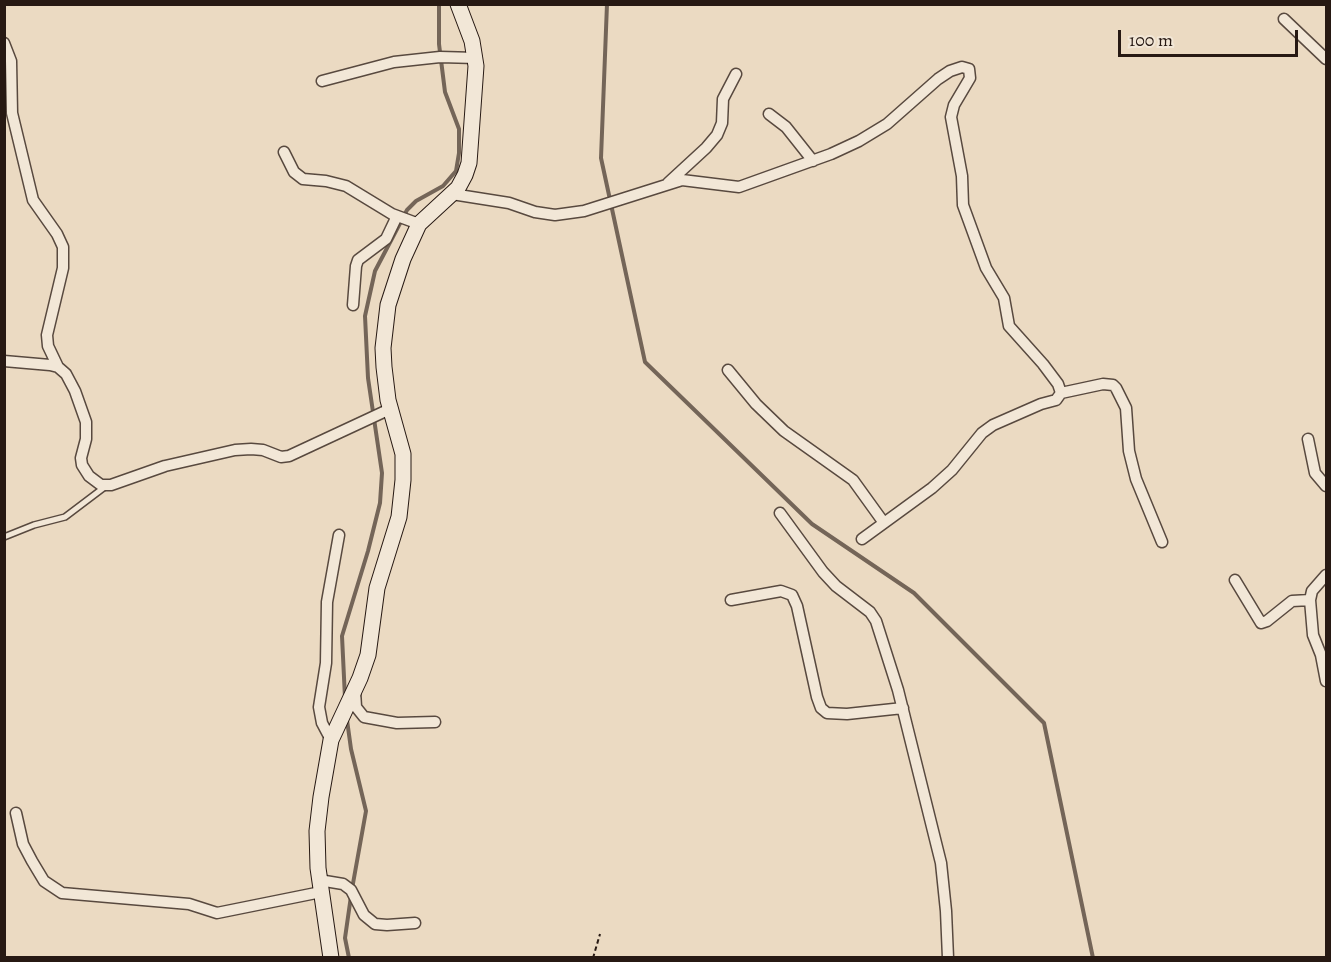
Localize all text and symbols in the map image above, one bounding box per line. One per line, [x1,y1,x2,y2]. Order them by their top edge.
scale bar [1121,18,1301,56]
text: 100 m [1129,28,1173,52]

